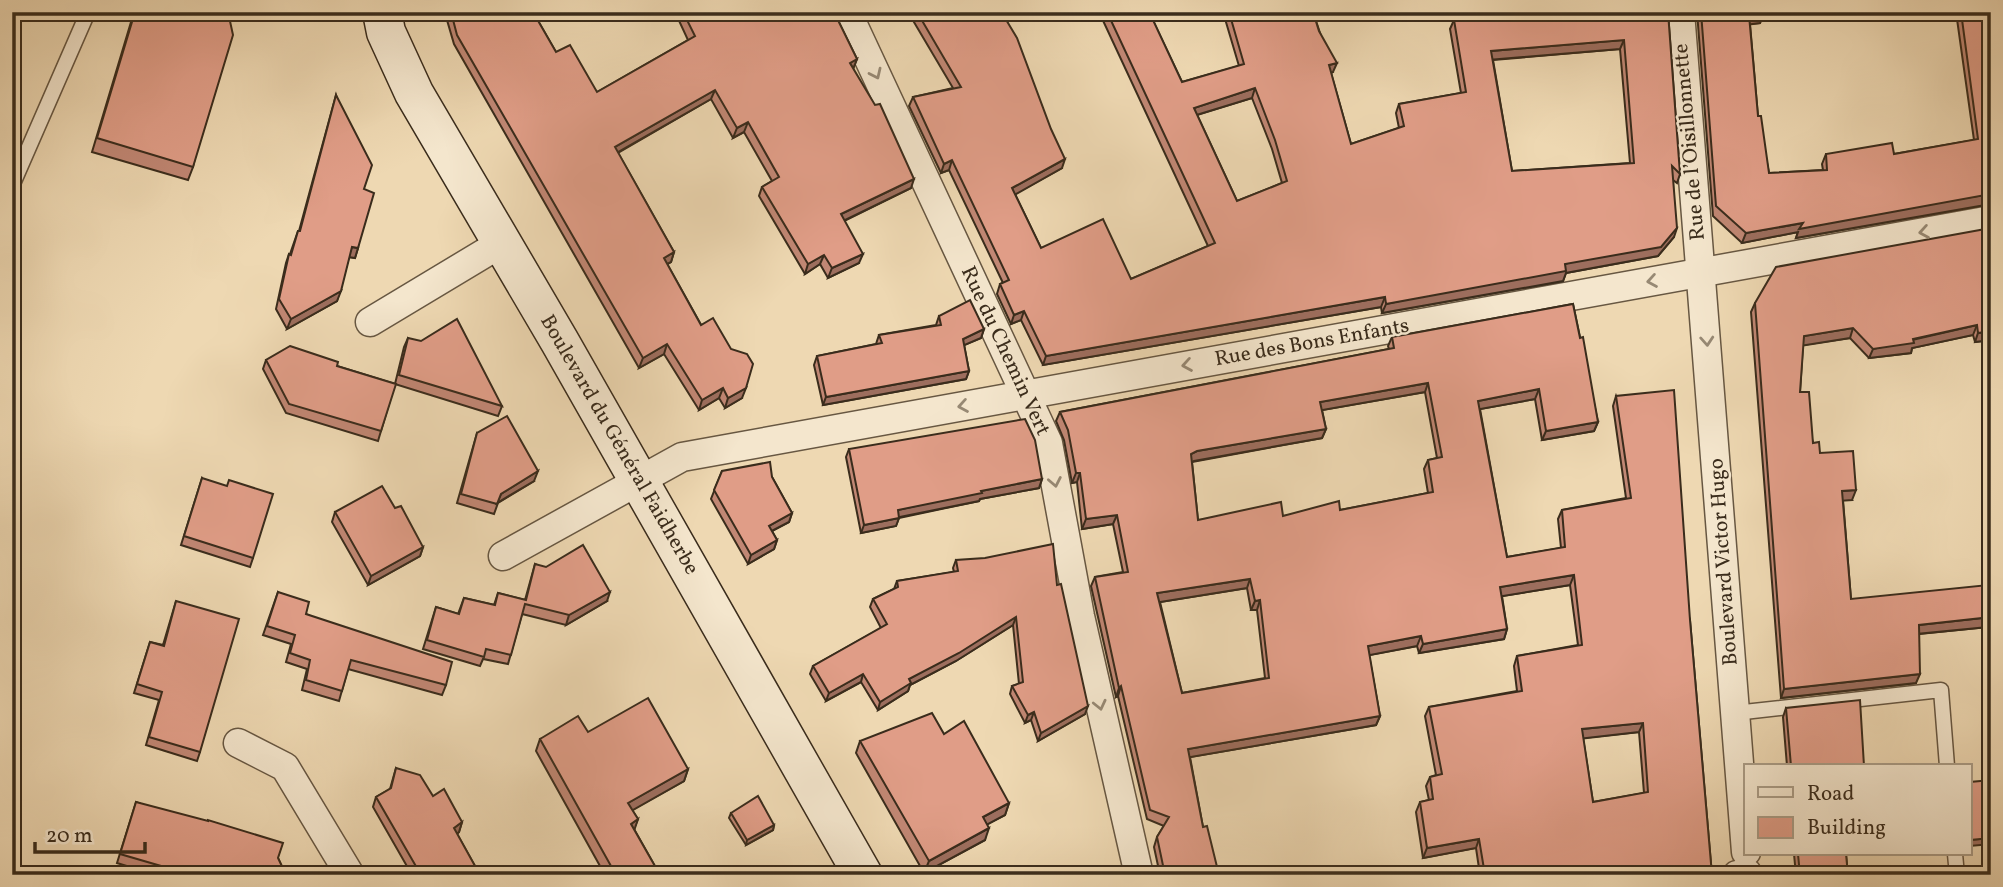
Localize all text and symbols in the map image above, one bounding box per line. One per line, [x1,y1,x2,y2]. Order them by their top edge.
street label: Rue de l’Oisillonnette [1667,42,1713,242]
one-way arrow [868,67,882,79]
one-way arrow [1918,224,1930,239]
street label: Rue du Chemin Vert [953,261,1057,441]
one-way arrow [1646,273,1658,288]
street label: Boulevard du Général Faidherbe [532,310,706,580]
street label: Rue des Bons Enfants [1212,312,1412,374]
one-way arrow [1699,335,1714,346]
one-way arrow [1181,357,1193,372]
one-way arrow [957,398,969,413]
street label: Boulevard Victor Hugo [1702,457,1746,667]
one-way arrow [1047,476,1062,488]
one-way arrow [1092,699,1107,711]
legend [1744,764,1972,856]
text: Road [1807,780,1854,809]
scale bar [35,810,145,854]
text: Building [1807,814,1886,843]
text: 20 m [46,822,92,851]

